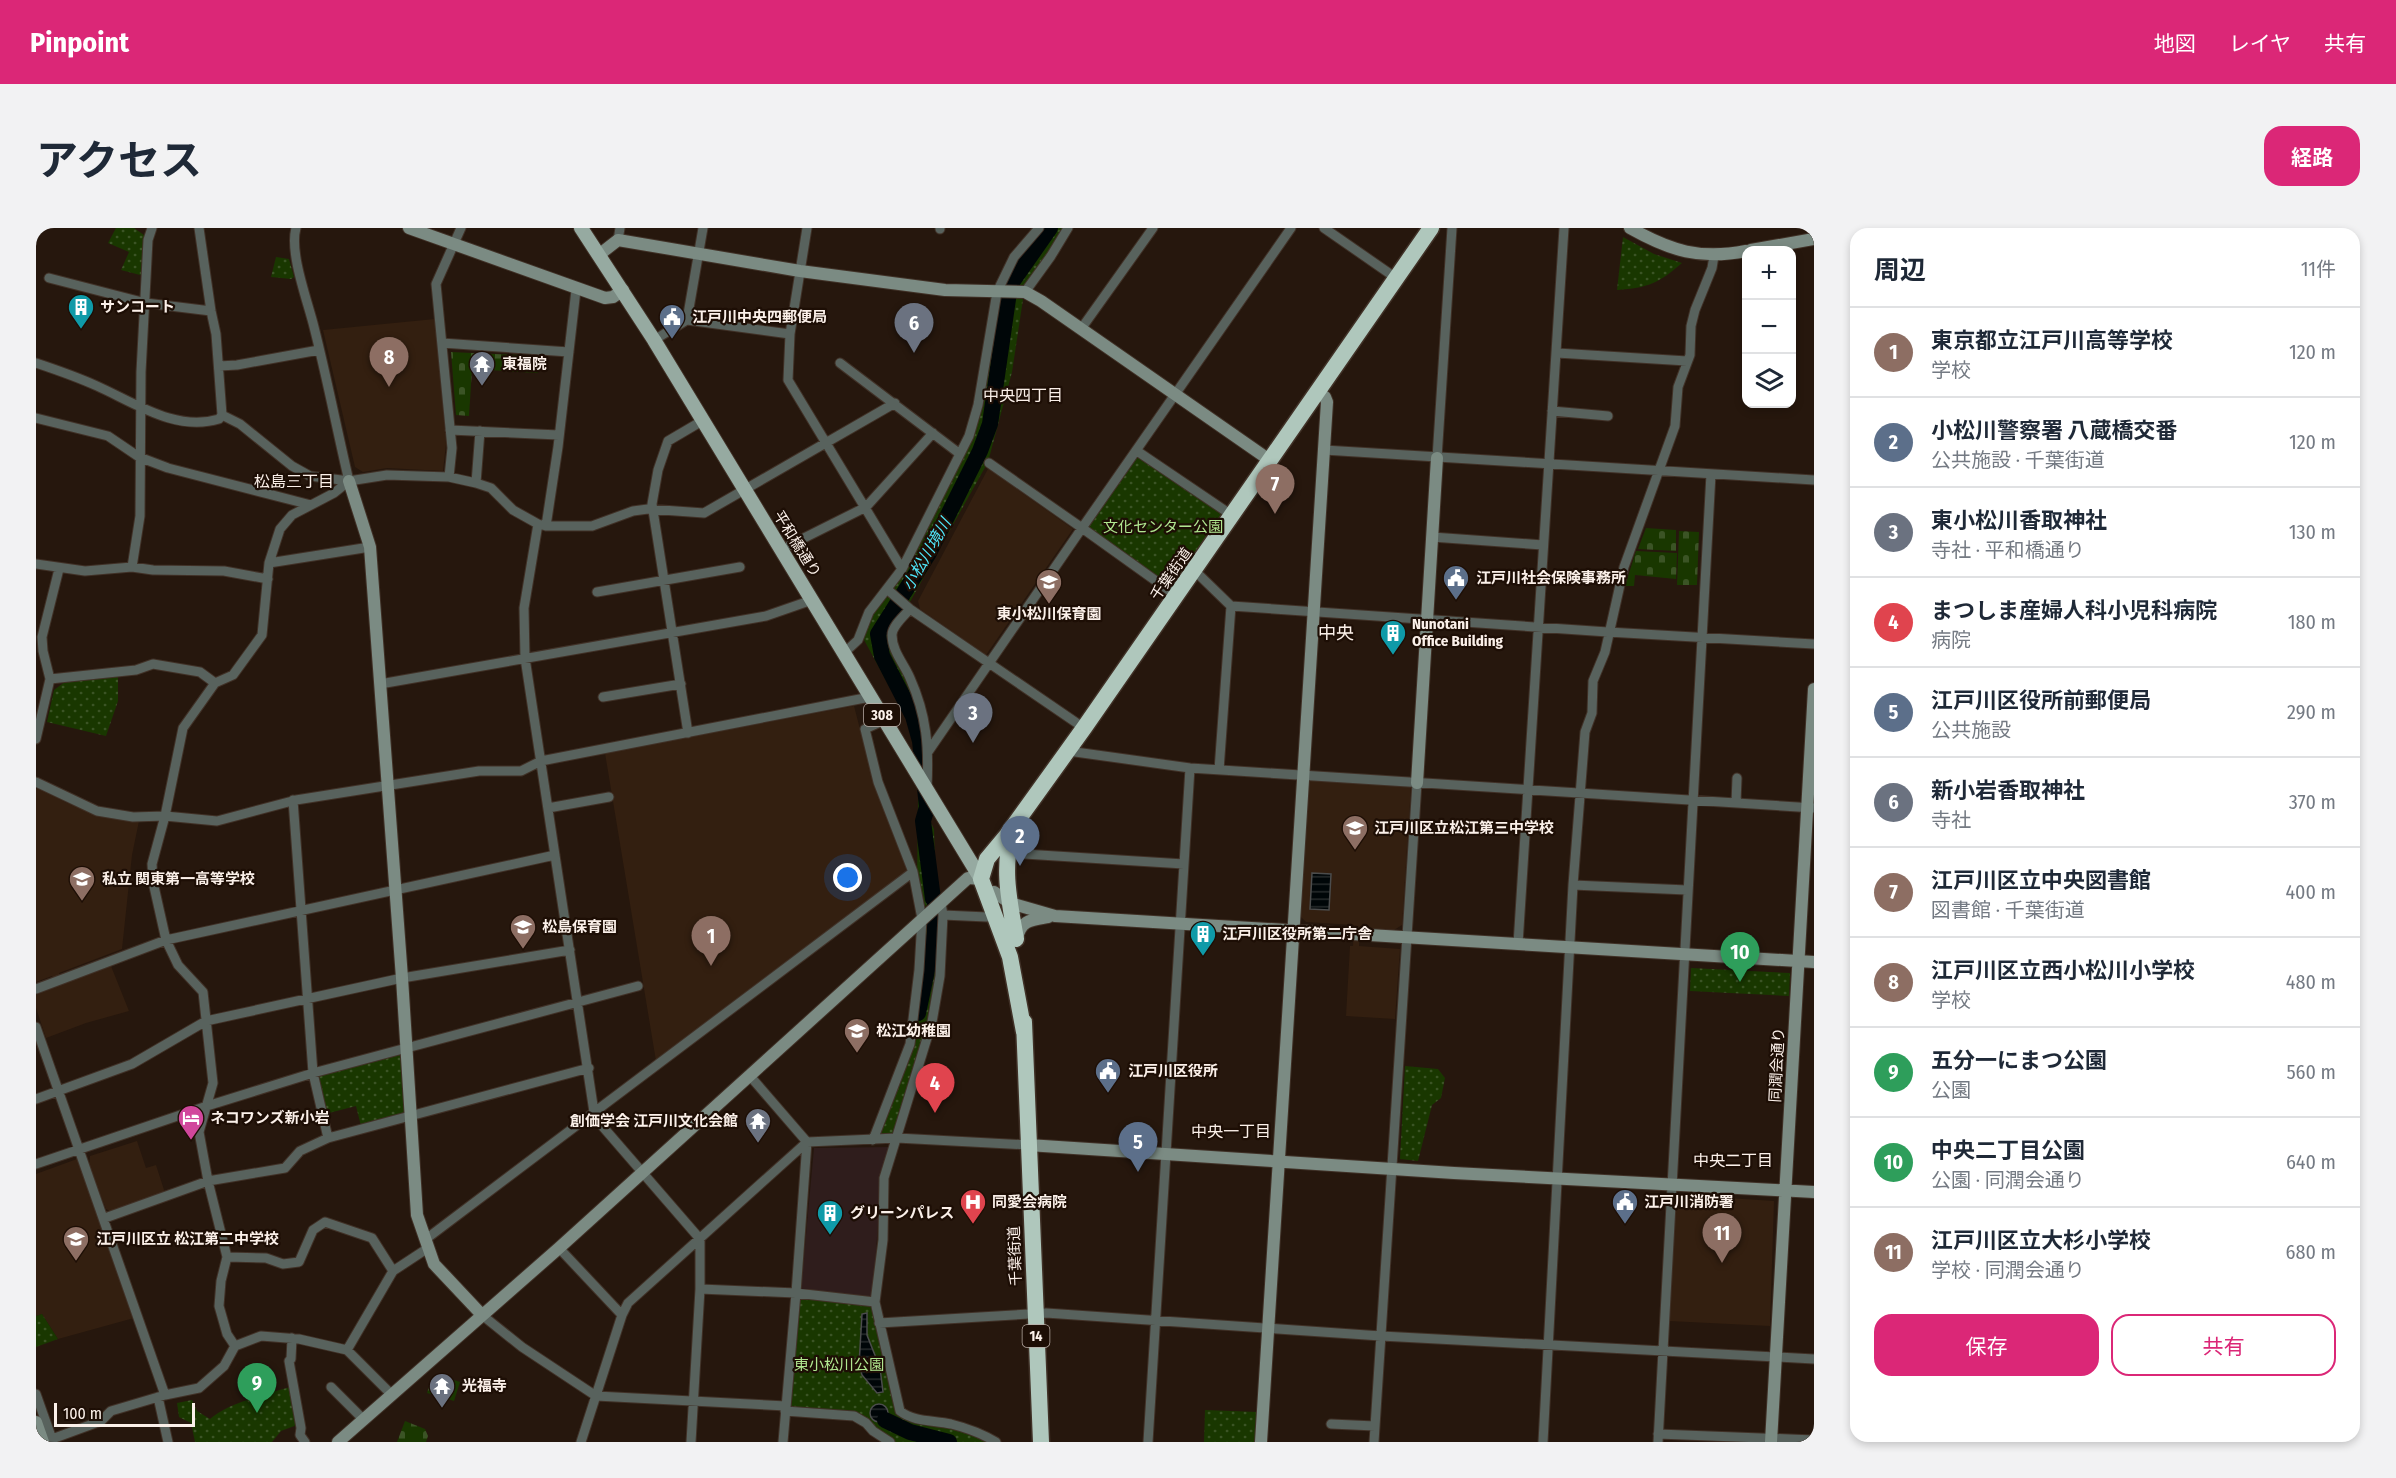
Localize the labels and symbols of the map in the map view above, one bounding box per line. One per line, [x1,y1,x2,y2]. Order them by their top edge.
building icon: サンコート [66,292,96,330]
place label: サンコート [100,298,175,316]
public building icon: 江戸川中央四郵便局 [657,302,687,340]
pin: 6 [894,304,934,353]
place label: 江戸川中央四郵便局 [692,308,827,326]
pin: 8 [370,338,408,387]
temple icon: 東福院 [467,349,497,387]
place label: 東福院 [502,355,547,373]
district label: 中央四丁目 [983,386,1063,405]
pin: 7 [1256,464,1294,514]
district label: 松島三丁目 [254,472,334,491]
street label: 平和橋通り [769,507,825,581]
water label: 小松川境川 [898,513,956,594]
park label: 文化センター公園 [1103,518,1223,536]
street label: 千葉街道 [1146,544,1196,604]
public building icon: 江戸川社会保険事務所 [1441,563,1471,601]
school or university icon: 東小松川保育園 [1034,567,1064,605]
place label: 江戸川社会保険事務所 [1476,569,1626,587]
place label: 東小松川保育園 [996,605,1102,623]
place label: Nunotani Office Building [1412,615,1504,650]
building icon: Nunotani Office Building [1378,618,1408,656]
district label: 中央 [1318,622,1354,644]
pin: 3 [954,694,992,743]
road number: 308 [864,704,900,726]
school or university icon: 江戸川区立松江第三中学校 [1340,813,1370,851]
pin: 2 [1000,816,1040,866]
place label: 江戸川区立松江第三中学校 [1374,819,1554,837]
your location [833,863,862,892]
school or university icon: 私立 関東第一高等学校 [67,864,97,902]
place label: 私立 関東第一高等学校 [102,870,255,888]
school or university icon: 松島保育園 [508,912,538,950]
pin: 1 [692,916,730,966]
place label: 松島保育園 [542,918,617,936]
building icon: 江戸川区役所第二庁舎 [1188,919,1218,957]
place label: 江戸川区役所第二庁舎 [1222,925,1373,943]
pin: 10 [1720,932,1760,982]
school or university icon: 松江幼稚園 [842,1016,872,1054]
place label: 松江幼稚園 [876,1022,951,1040]
street label: 同潤会通り [1766,1027,1788,1103]
public building icon: 江戸川区役所 [1093,1056,1123,1094]
place label: 江戸川区役所 [1128,1062,1218,1080]
pin: 4 [916,1064,954,1113]
hotel icon: ネコワンズ新小岩 [176,1103,206,1141]
temple icon: 創価学会 江戸川文化会館 [743,1106,773,1144]
place label: ネコワンズ新小岩 [210,1109,329,1127]
place label: 創価学会 江戸川文化会館 [570,1112,738,1130]
pin: 5 [1118,1122,1158,1172]
district label: 中央一丁目 [1191,1122,1271,1141]
district label: 中央二丁目 [1693,1151,1773,1170]
hospital icon: 同愛会病院 [958,1187,988,1225]
public building icon: 江戸川消防署 [1610,1187,1640,1225]
place label: 同愛会病院 [992,1193,1067,1211]
place label: 江戸川消防署 [1644,1193,1734,1211]
building icon: グリーンパレス [815,1198,845,1236]
place label: グリーンパレス [850,1204,954,1222]
pin: 11 [1702,1214,1742,1263]
school or university icon: 江戸川区立 松江第二中学校 [61,1224,91,1262]
street label: 千葉街道 [1005,1226,1025,1286]
place label: 江戸川区立 松江第二中学校 [96,1230,279,1248]
road number: 14 [1022,1325,1050,1347]
park label: 東小松川公園 [794,1356,884,1374]
pin: 9 [238,1364,276,1413]
temple icon: 光福寺 [427,1371,457,1409]
place label: 光福寺 [462,1377,507,1395]
scale bar [54,1400,195,1428]

